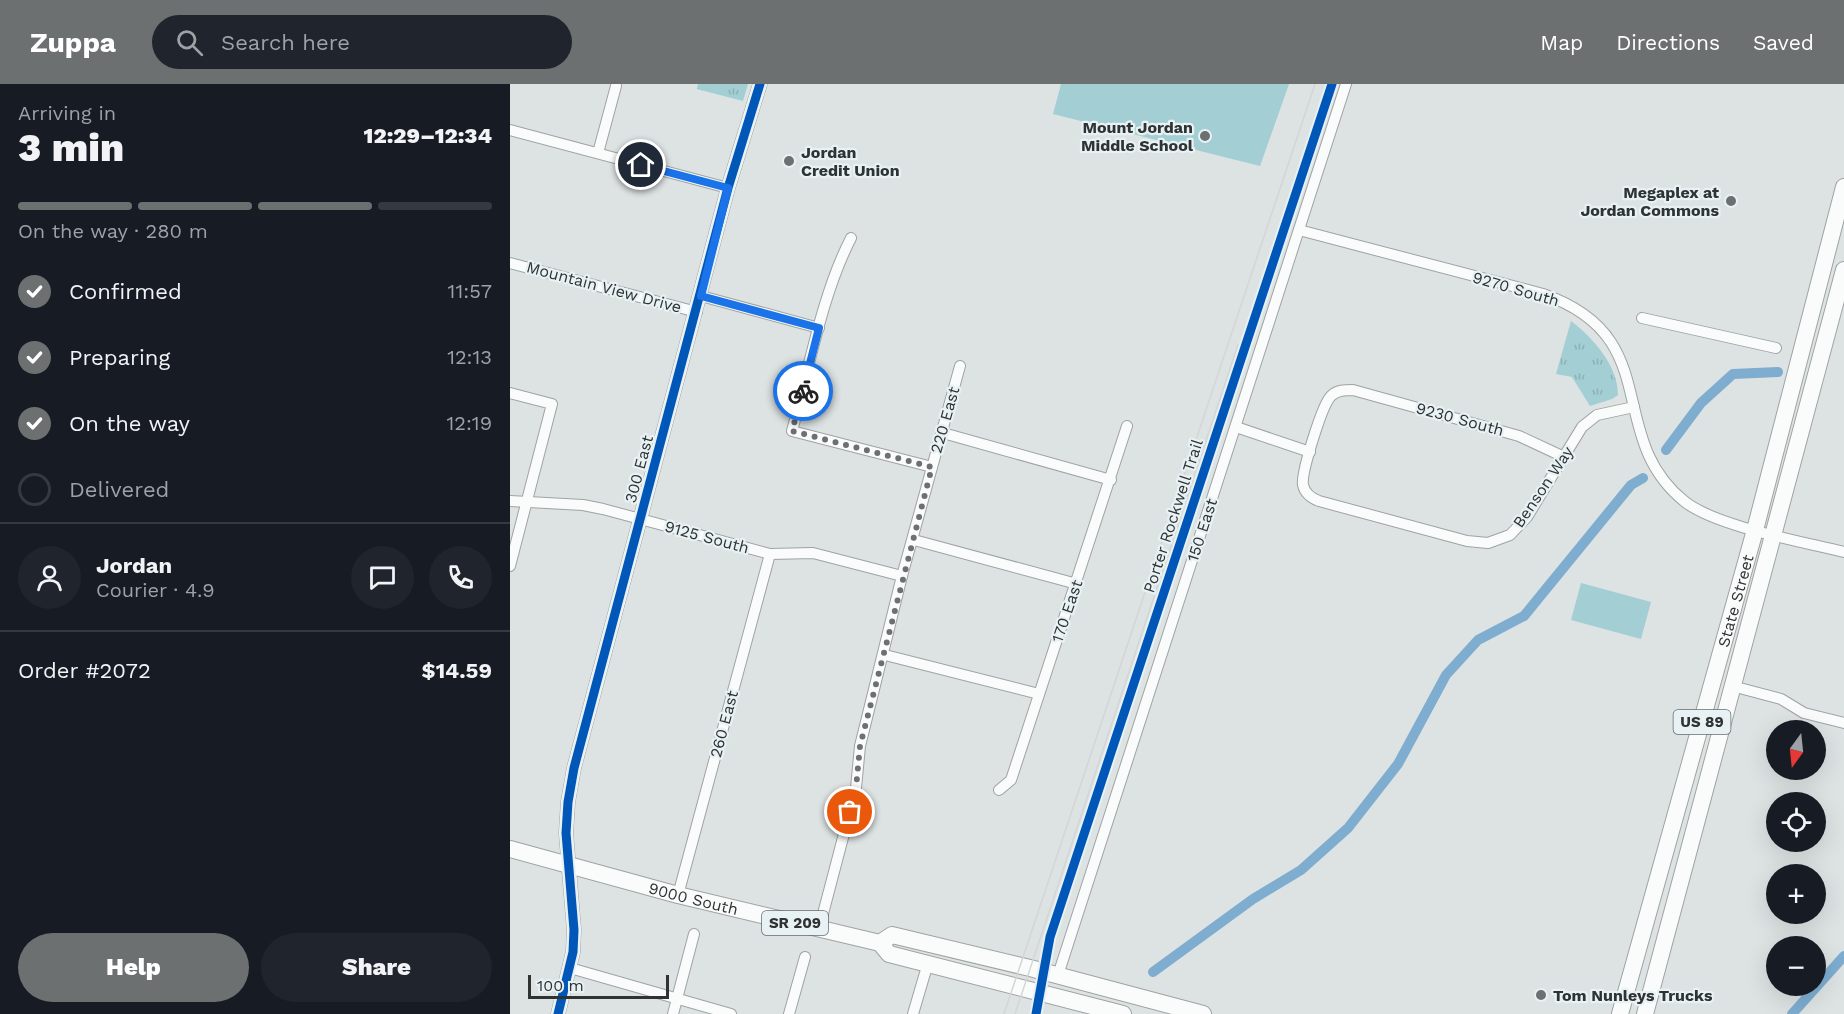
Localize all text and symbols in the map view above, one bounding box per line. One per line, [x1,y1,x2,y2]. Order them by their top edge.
search box [152,15,572,69]
text: Zuppa [30,26,116,59]
icon: search [173,26,206,59]
text: Search here [221,30,350,55]
text: Map [1540,30,1583,55]
text: Directions [1616,30,1720,55]
text: Saved [1753,30,1814,55]
text: Arriving in [18,101,116,125]
place label: Mount Jordan Middle School [1081,118,1194,155]
text: 12:29–12:34 [364,123,492,148]
text: 3 min [18,125,124,170]
marker: Mount Jordan Middle School [1198,129,1212,143]
pin [615,139,666,190]
place label: Jordan Credit Union [801,143,900,180]
icon: home [624,148,657,181]
marker: Jordan Credit Union [782,154,796,168]
place label: Megaplex at Jordan Commons [1580,183,1719,220]
marker: Megaplex at Jordan Commons [1724,194,1738,208]
text: On the way · 280 m [18,219,208,243]
street label: Mountain View Drive [524,257,684,317]
street label: 9270 South [1470,268,1562,310]
icon: check [18,275,51,308]
text: Confirmed [69,279,182,304]
text: 11:57 [448,279,492,303]
icon: check [18,341,51,374]
text: Preparing [69,345,170,370]
text: 12:13 [447,345,492,369]
courier [773,361,833,421]
icon: bike [787,375,820,408]
street label: 220 East [926,384,964,456]
street label: 9230 South [1414,398,1506,440]
icon: check [18,407,51,440]
text: On the way [69,411,190,436]
text: 12:19 [446,411,492,435]
street label: 300 East [621,433,657,505]
street label: Porter Rockwell Trail [1139,437,1207,595]
street label: Benson Way [1509,442,1578,531]
text: Delivered [69,477,169,502]
street label: 150 East [1183,496,1221,564]
street label: 9125 South [663,517,751,557]
button: person [18,546,81,609]
button: chat [351,546,414,609]
button: phone [429,546,492,609]
street label: State Street [1713,552,1757,649]
text: Jordan [96,553,172,578]
street label: 170 East [1047,577,1087,645]
text: Courier · 4.9 [96,578,215,602]
text: Order #2072 [18,658,151,683]
text: $14.59 [422,658,492,683]
street label: 260 East [706,688,742,760]
road number: US 89 [1674,710,1730,734]
north arrow [1766,720,1826,780]
map controls [1766,720,1826,996]
pin [824,786,875,837]
button: locate [1766,792,1826,852]
icon: bag [833,795,866,828]
button: + [1766,864,1826,924]
street label: 9000 South [647,878,740,918]
road number: SR 209 [762,911,828,935]
button: Help [18,933,249,1002]
button: Share [261,933,492,1002]
button: − [1766,936,1826,996]
scale bar [528,972,669,1000]
text: 100 m [537,976,584,995]
place label: Tom Nunleys Trucks [1553,986,1713,1005]
marker: Tom Nunleys Trucks [1534,988,1548,1002]

